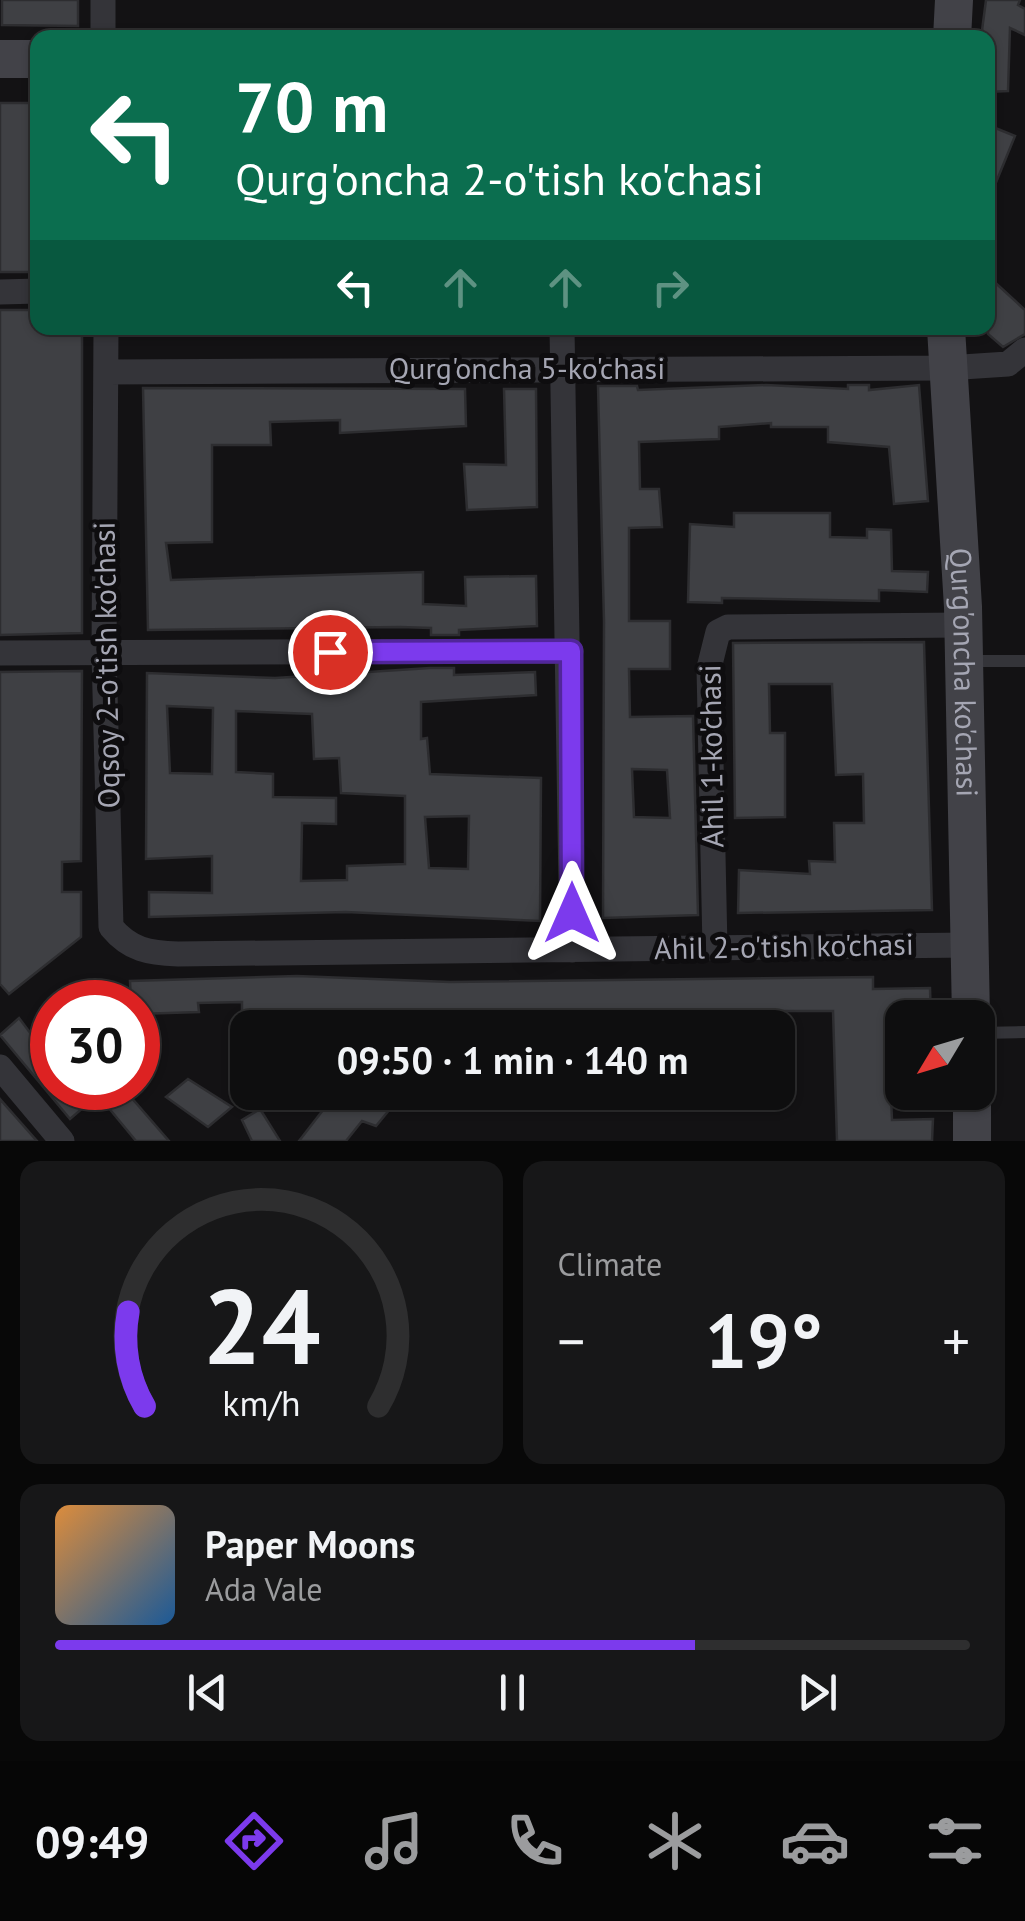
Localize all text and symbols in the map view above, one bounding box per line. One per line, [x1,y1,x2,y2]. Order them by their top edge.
text: 70 m [235,61,388,151]
icon: left [70,70,200,200]
text: Qurg'oncha 2-o'tish ko'chasi [235,149,764,207]
icon: left [328,260,383,315]
icon: ahead [433,260,488,315]
icon: ahead [538,260,593,315]
icon: right [643,260,698,315]
street label: Qurg'oncha 5-ko'chasi [389,348,665,387]
street label: Oqsoy 2-o'tish ko'chasi [84,521,128,809]
street label: Qurg'oncha ko'chasi [941,547,988,798]
pin [288,610,373,695]
icon: arrive [303,625,358,680]
street label: Ahil 1-ko'chasi [689,664,732,848]
position arrow [520,861,624,965]
street label: Ahil 2-o'tish ko'chasi [654,924,914,967]
speed limit sign: 30 [30,980,160,1110]
north arrow [885,1000,995,1110]
map controls [885,1000,995,1110]
text: 09:50 · 1 min · 140 m [337,1035,688,1084]
text: Climate [558,1243,662,1285]
text: 24 [202,1258,320,1393]
text: 19° [705,1292,823,1389]
text: − [558,1305,585,1376]
text: + [942,1305,970,1376]
text: km/h [222,1380,300,1426]
text: Paper Moons [205,1519,415,1568]
text: Ada Vale [205,1568,322,1610]
icon: previous [180,1665,235,1720]
icon: pause [485,1665,540,1720]
icon: next [790,1665,845,1720]
icon: directions [219,1806,289,1876]
icon: music [359,1806,429,1876]
icon: phone [500,1806,570,1876]
icon: climate [640,1806,710,1876]
icon: car [780,1806,850,1876]
icon: filters [920,1806,990,1876]
text: 09:49 [35,1812,149,1870]

